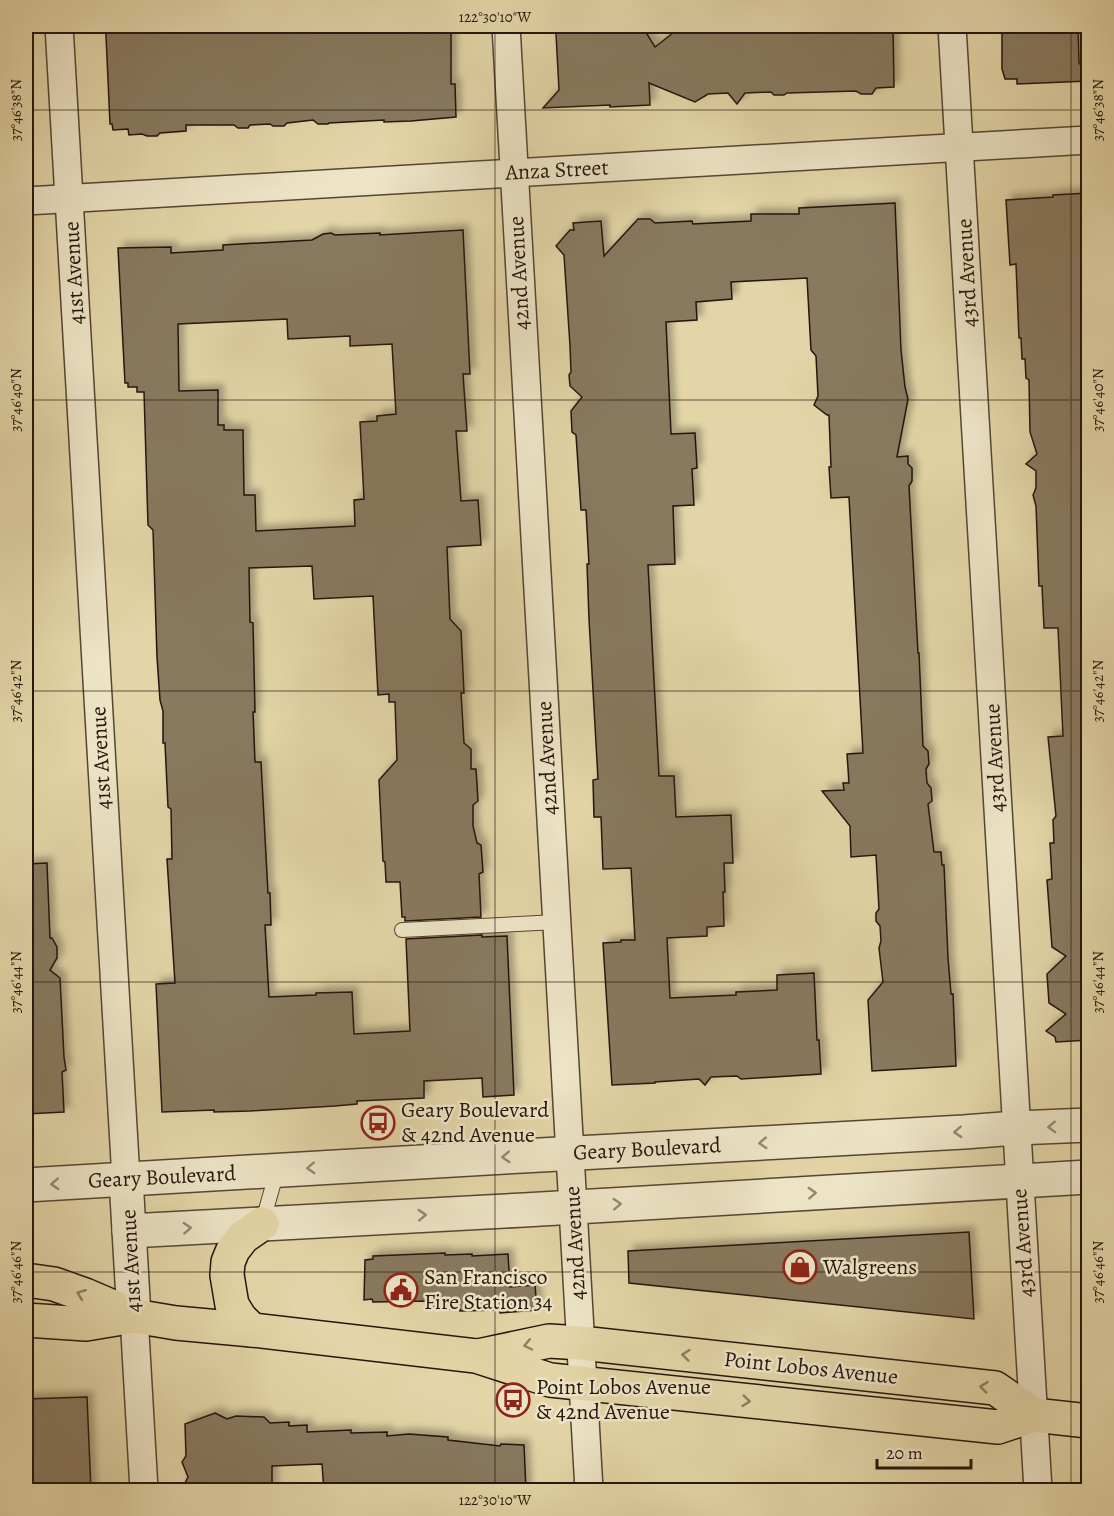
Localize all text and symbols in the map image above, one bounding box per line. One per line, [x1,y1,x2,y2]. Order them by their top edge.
text: 122°30'10"W [459,7,531,27]
text: 37°46'38"N [6,79,26,141]
text: 37°46'38"N [1088,79,1108,141]
street label: Anza Street [504,152,609,188]
street label: 42nd Avenue [501,215,537,331]
street label: 43rd Avenue [949,218,985,328]
street label: 41st Avenue [56,221,92,325]
text: 37°46'40"N [6,368,26,432]
text: 37°46'40"N [1088,368,1108,432]
text: 37°46'42"N [6,659,26,722]
text: 37°46'42"N [1088,659,1108,722]
street label: 42nd Avenue [529,700,565,816]
street label: 43rd Avenue [977,703,1013,813]
street label: 41st Avenue [83,706,119,810]
text: 37°46'44"N [6,951,26,1013]
text: 37°46'44"N [1088,951,1108,1013]
place label: Geary Boulevard & 42nd Avenue [401,1095,549,1150]
bus stop icon: Geary Boulevard & 42nd Avenue [360,1105,396,1141]
one-way arrow [1048,1120,1057,1133]
one-way arrow [953,1125,962,1138]
street label: Geary Boulevard [572,1130,722,1168]
one-way arrow [759,1136,768,1149]
one-way arrow [501,1150,510,1163]
street label: Geary Boulevard [87,1158,237,1196]
one-way arrow [306,1162,315,1175]
one-way arrow [50,1177,59,1190]
street label: 42nd Avenue [557,1185,593,1301]
one-way arrow [807,1186,816,1199]
street label: 43rd Avenue [1004,1188,1042,1298]
one-way arrow [612,1197,621,1210]
street label: 41st Avenue [113,1209,149,1313]
one-way arrow [418,1209,427,1222]
one-way arrow [183,1222,192,1235]
text: 37°46'46"N [6,1241,26,1303]
text: 37°46'46"N [1088,1241,1108,1303]
shop icon: Walgreens [782,1249,818,1285]
place label: Walgreens [822,1252,917,1282]
place label: San Francisco Fire Station 34 [424,1262,553,1317]
public building icon: San Francisco Fire Station 34 [383,1272,419,1308]
one-way arrow [76,1288,87,1301]
one-way arrow [523,1338,533,1351]
street label: Point Lobos Avenue [722,1344,900,1392]
one-way arrow [681,1349,691,1361]
place label: Point Lobos Avenue & 42nd Avenue [536,1372,711,1427]
one-way arrow [980,1381,989,1394]
bus stop icon: Point Lobos Avenue & 42nd Avenue [495,1382,531,1418]
one-way arrow [741,1394,750,1407]
scale bar [877,1432,972,1470]
text: 20 m [886,1441,923,1465]
text: 122°30'10"W [459,1490,531,1510]

